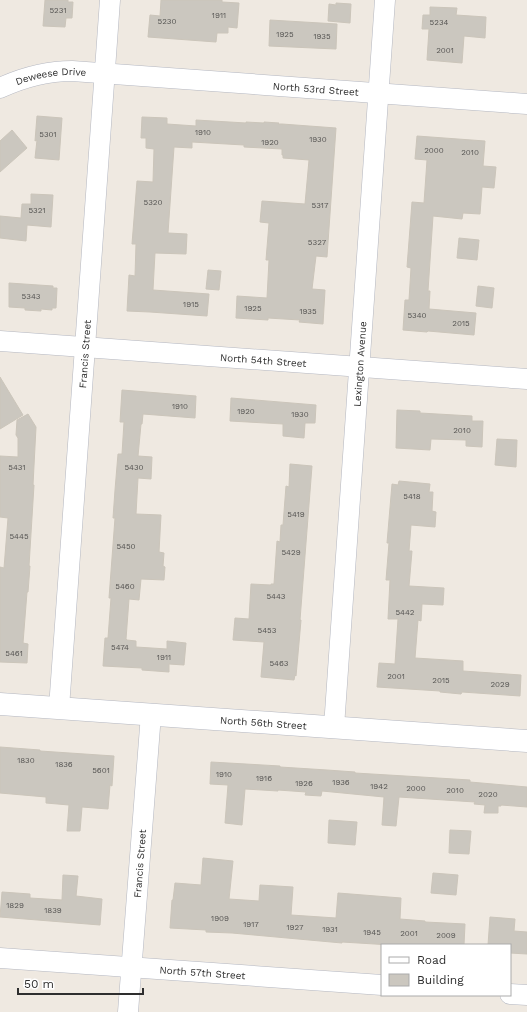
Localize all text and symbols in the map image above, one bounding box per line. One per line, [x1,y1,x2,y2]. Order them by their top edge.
house number: 5231 [49,6,67,15]
house number: 1911 [212,11,226,20]
house number: 5230 [158,17,176,26]
house number: 5234 [430,18,449,27]
house number: 1925 [276,30,294,39]
house number: 1935 [313,32,331,41]
house number: 2001 [436,46,454,55]
street label: Deweese Drive [14,66,87,87]
street label: North 53rd Street [272,81,360,98]
house number: 1910 [195,128,211,137]
house number: 5301 [39,130,57,139]
house number: 1930 [309,135,327,144]
house number: 1920 [261,138,279,147]
house number: 2000 [424,146,444,155]
house number: 2010 [461,148,479,157]
house number: 5320 [144,198,162,207]
house number: 5317 [312,201,329,210]
house number: 5321 [28,206,46,215]
house number: 5327 [308,238,327,247]
house number: 5343 [22,292,41,301]
house number: 1915 [183,300,199,309]
house number: 1925 [244,304,262,313]
house number: 1935 [299,307,317,316]
house number: 5340 [407,311,427,320]
street label: Francis Street [77,319,93,389]
house number: 2015 [452,319,470,328]
street label: Lexington Avenue [351,321,368,407]
street label: North 54th Street [220,352,308,369]
house number: 1910 [172,402,188,411]
house number: 1920 [237,407,255,416]
house number: 1930 [291,410,309,419]
house number: 2010 [453,426,471,435]
house number: 5431 [8,463,26,472]
house number: 5430 [124,463,144,472]
house number: 5418 [403,492,421,501]
house number: 5419 [287,510,305,519]
house number: 5445 [9,532,29,541]
house number: 5450 [116,542,136,551]
house number: 5429 [281,548,301,557]
house number: 5460 [115,582,135,591]
house number: 5443 [266,592,286,601]
house number: 5442 [395,608,415,617]
house number: 5453 [258,626,277,635]
house number: 5474 [111,643,129,652]
house number: 5461 [5,649,23,658]
house number: 1911 [157,653,171,662]
house number: 5463 [269,659,289,668]
house number: 2001 [387,672,405,681]
house number: 2015 [432,676,450,685]
house number: 2029 [490,680,510,689]
street label: North 56th Street [220,714,308,732]
house number: 1830 [17,756,35,765]
house number: 1836 [55,760,73,769]
house number: 5601 [92,766,110,775]
house number: 1910 [216,770,232,779]
house number: 1916 [256,774,272,783]
house number: 1936 [332,778,350,787]
house number: 1926 [295,779,313,788]
house number: 1942 [370,782,388,791]
house number: 2000 [406,784,426,793]
house number: 2010 [446,786,464,795]
house number: 2020 [478,790,498,799]
street label: Francis Street [132,828,148,898]
house number: 1829 [6,901,24,910]
house number: 1839 [44,906,62,915]
house number: 1909 [211,914,229,923]
house number: 1917 [243,920,259,929]
house number: 1927 [286,923,304,932]
house number: 1931 [322,925,338,934]
house number: 1945 [363,928,381,937]
house number: 2001 [400,929,418,938]
house number: 2009 [436,931,456,940]
legend [381,944,511,996]
text: Road [417,953,446,967]
street label: North 57th Street [159,964,247,981]
scale bar [18,970,143,996]
text: Building [417,973,464,987]
text: 50 m [24,977,54,991]

